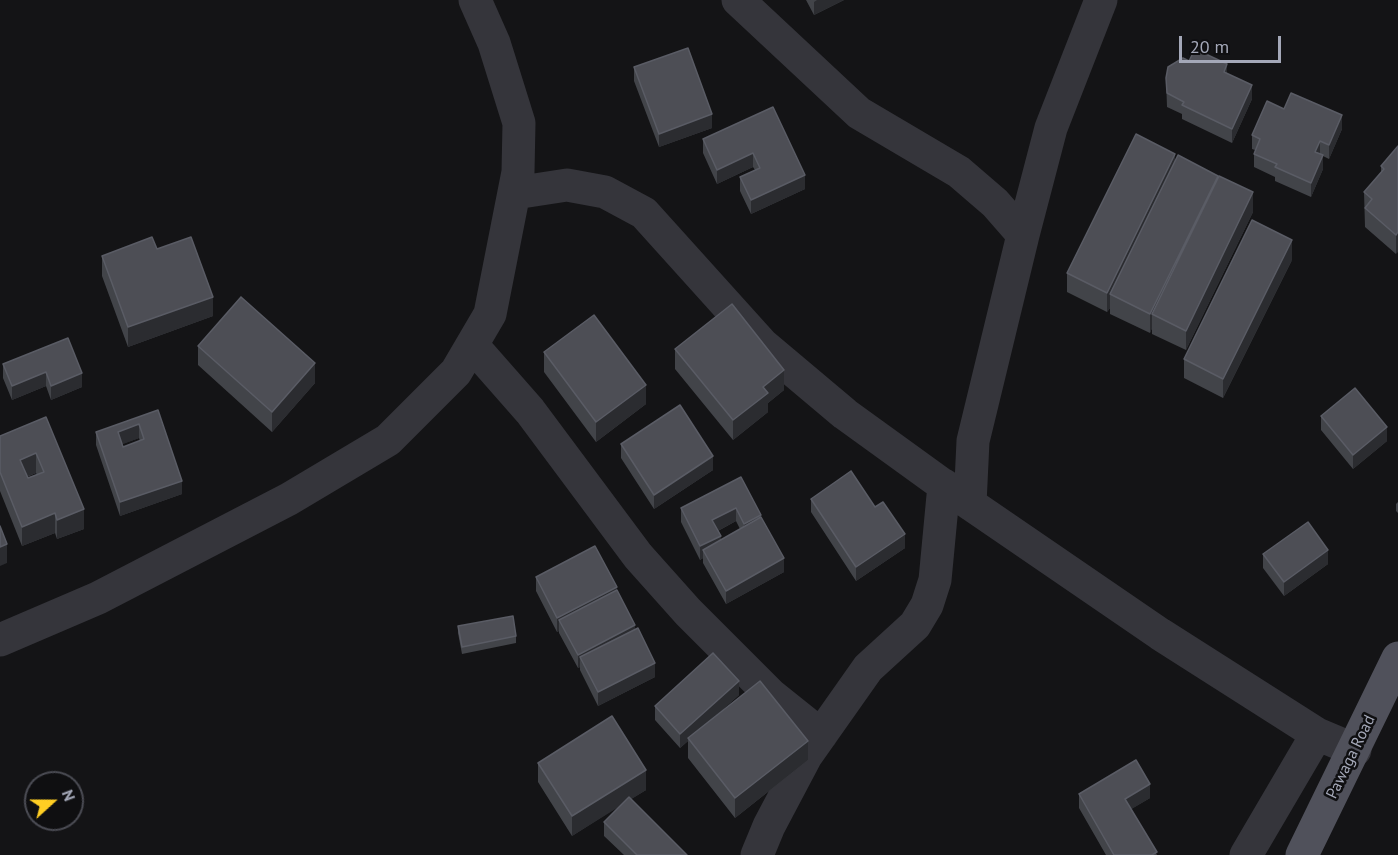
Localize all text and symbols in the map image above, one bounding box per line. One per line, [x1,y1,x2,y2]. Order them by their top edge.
scale bar [1182,24,1284,62]
text: 20 m [1190,35,1229,58]
street label: Pawaga Road [1322,712,1380,802]
north arrow [24,771,84,831]
text: N [58,787,80,804]

